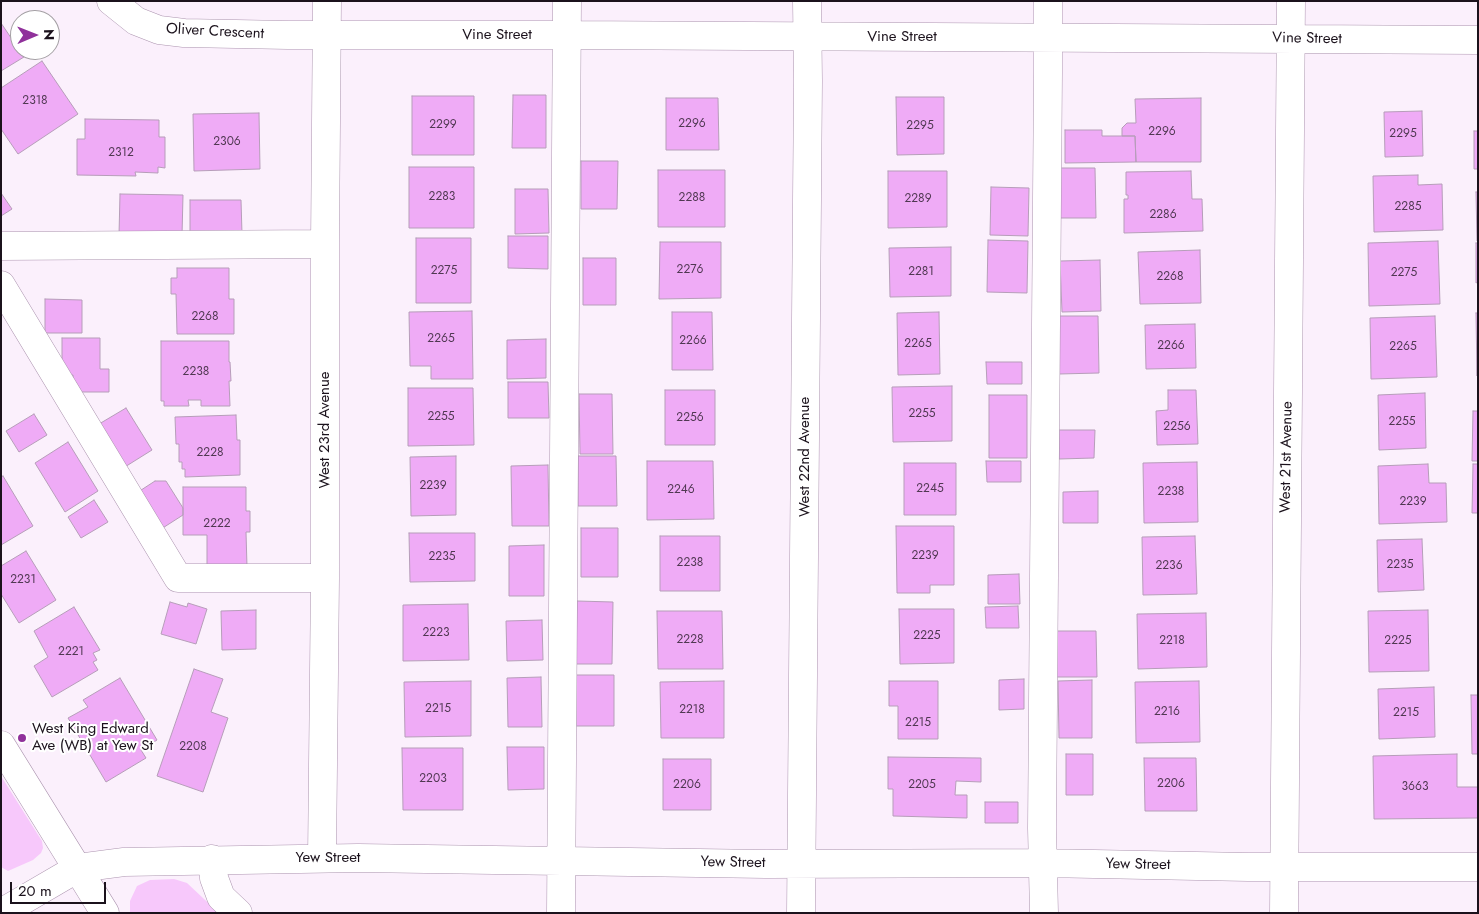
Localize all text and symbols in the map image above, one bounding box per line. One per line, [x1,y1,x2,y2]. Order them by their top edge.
north arrow [10,10,60,60]
street label: Oliver Crescent [165,20,265,44]
street label: Vine Street [462,26,532,44]
street label: Vine Street [867,28,937,46]
text: N [39,29,59,40]
street label: Vine Street [1272,29,1342,49]
house number: 2318 [22,94,48,108]
house number: 2296 [678,117,706,131]
house number: 2299 [429,118,457,132]
house number: 2295 [906,119,934,133]
house number: 2296 [1148,125,1176,139]
house number: 2295 [1389,127,1417,141]
house number: 2306 [213,135,241,149]
house number: 2312 [108,146,134,160]
house number: 2283 [429,190,455,204]
house number: 2288 [679,191,705,205]
house number: 2289 [904,192,932,206]
house number: 2285 [1395,200,1421,214]
house number: 2286 [1149,208,1177,222]
house number: 2276 [677,263,703,277]
house number: 2275 [431,264,457,278]
house number: 2281 [908,265,934,279]
house number: 2275 [1391,266,1417,280]
house number: 2268 [1156,270,1184,284]
house number: 2268 [191,310,219,324]
house number: 2265 [427,332,455,346]
house number: 2266 [679,334,707,348]
house number: 2265 [904,337,932,351]
house number: 2266 [1157,339,1185,353]
house number: 2265 [1389,340,1417,354]
house number: 2238 [183,365,209,379]
street label: West 23rd Avenue [316,371,334,489]
street label: West 22nd Avenue [796,397,814,517]
street label: West 21st Avenue [1277,401,1297,513]
house number: 2255 [908,407,936,421]
house number: 2255 [427,410,455,424]
house number: 2256 [676,411,704,425]
house number: 2255 [1388,415,1416,429]
house number: 2256 [1163,420,1191,434]
house number: 2228 [196,446,224,460]
house number: 2239 [419,479,447,493]
house number: 2245 [916,482,944,496]
house number: 2246 [667,483,695,497]
house number: 2238 [1158,485,1184,499]
house number: 2239 [1399,495,1427,509]
house number: 2222 [203,517,231,531]
house number: 2239 [911,549,939,563]
house number: 2235 [429,550,455,564]
house number: 2238 [677,556,703,570]
house number: 2235 [1387,558,1413,572]
house number: 2236 [1155,559,1183,573]
house number: 2231 [10,573,36,587]
house number: 2223 [422,626,450,640]
house number: 2225 [913,629,941,643]
house number: 2228 [676,633,704,647]
house number: 2218 [1159,634,1185,648]
house number: 2225 [1384,634,1412,648]
house number: 2221 [58,645,84,659]
house number: 2215 [425,702,451,716]
house number: 2218 [679,703,705,717]
house number: 2216 [1154,705,1180,719]
house number: 2215 [1393,706,1419,720]
house number: 2215 [905,716,931,730]
place label: West King Edward Ave (WB) at Yew St [32,720,153,755]
marker: West King Edward Ave (WB) at Yew St [16,732,28,744]
house number: 2208 [179,740,207,754]
house number: 2203 [419,772,447,786]
house number: 2206 [1157,777,1185,791]
house number: 2206 [673,778,701,792]
house number: 2205 [908,778,936,792]
house number: 3663 [1402,780,1428,794]
street label: Yew Street [296,849,360,867]
street label: Yew Street [700,853,766,873]
street label: Yew Street [1105,855,1171,875]
scale bar [12,872,109,904]
text: 20 m [18,880,52,902]

